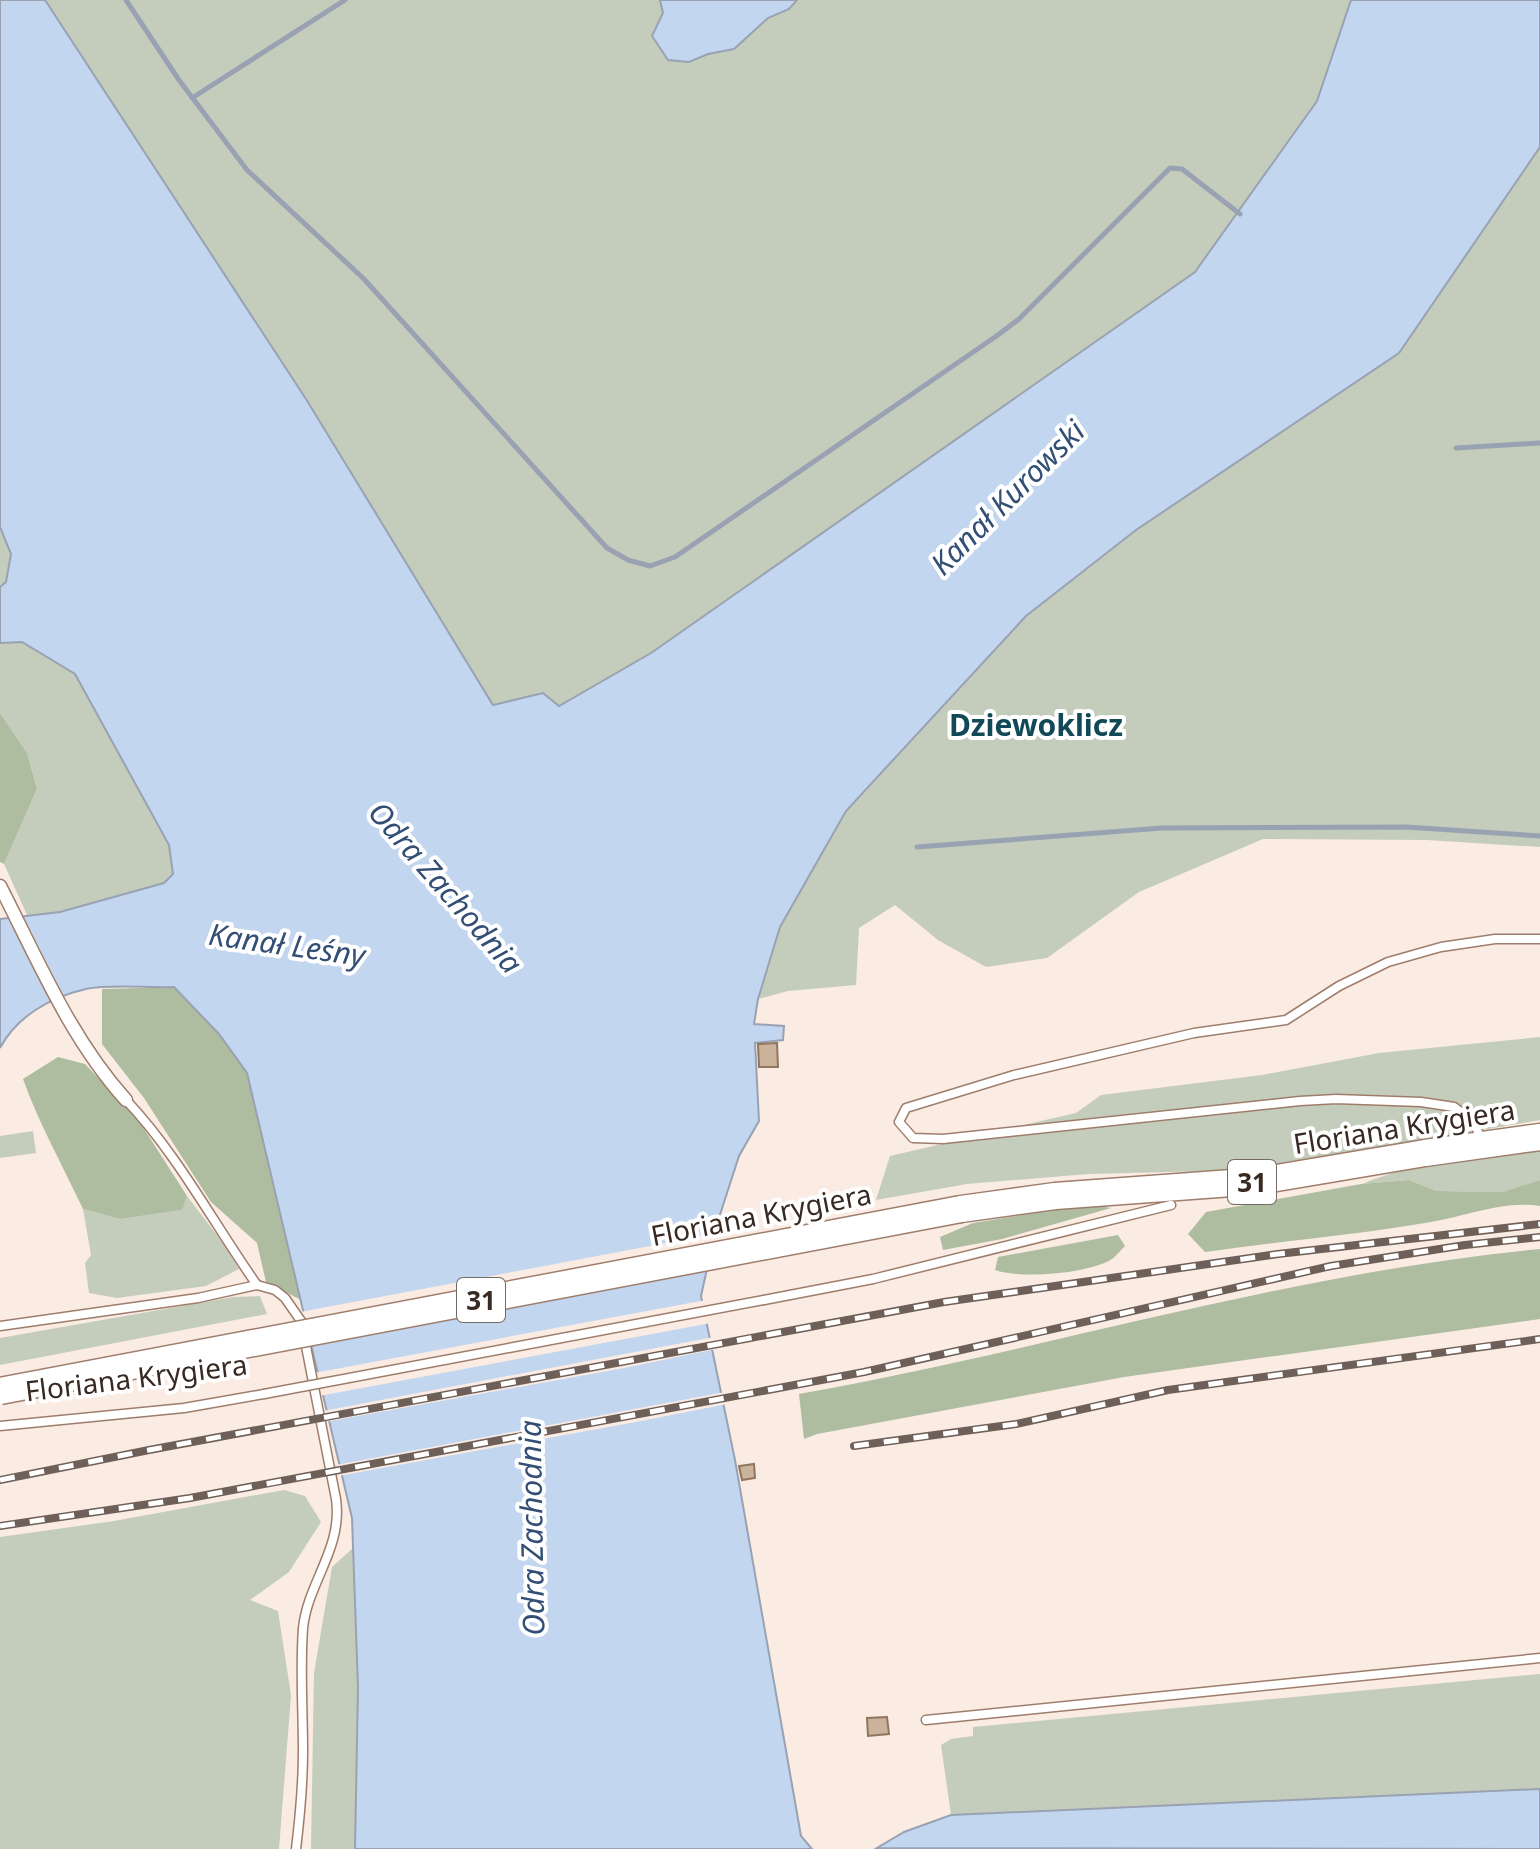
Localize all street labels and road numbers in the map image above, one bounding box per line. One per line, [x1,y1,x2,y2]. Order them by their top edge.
street label: Floriana Krygiera [1291,1090,1517,1162]
road number: 31 [1228,1160,1276,1204]
street label: Floriana Krygiera [648,1174,874,1254]
road number: 31 [457,1278,505,1322]
street label: Floriana Krygiera [23,1345,249,1409]

